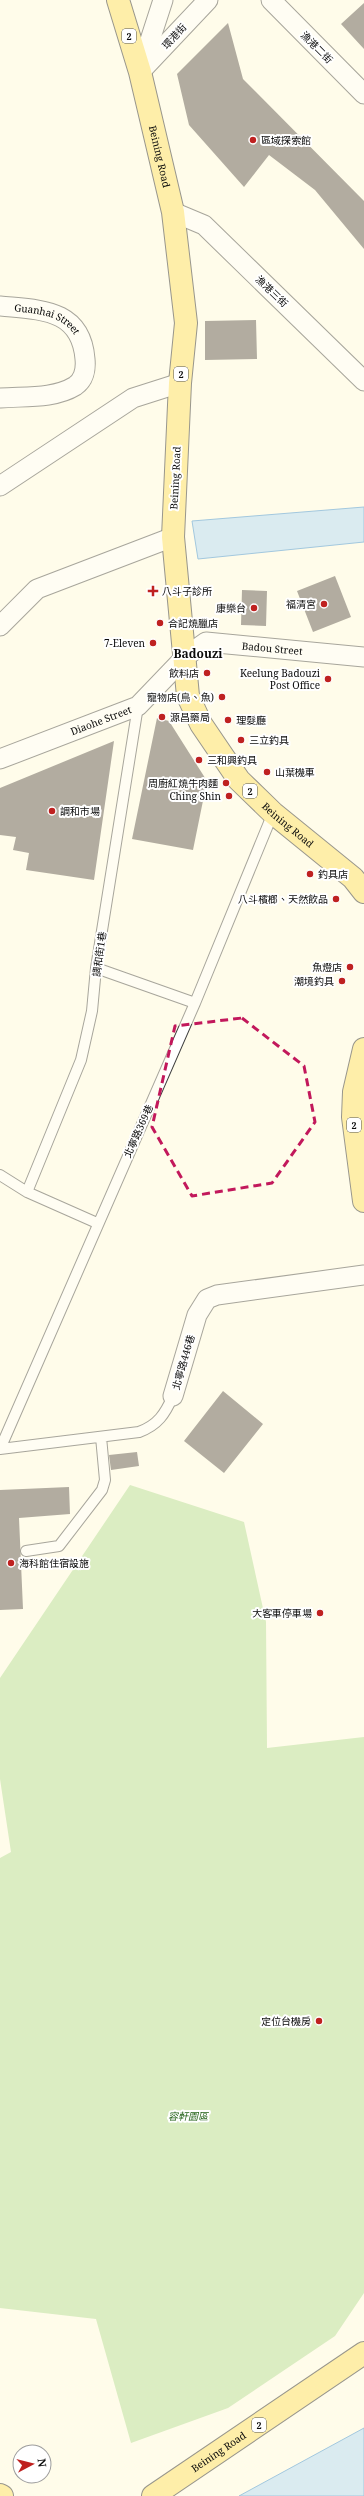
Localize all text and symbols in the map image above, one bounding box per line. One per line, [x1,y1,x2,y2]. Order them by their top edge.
street label: 環港街 [159,20,189,52]
street label: 漁港二街 [298,28,336,66]
road number: 2 [122,29,136,43]
street label: Beining Road [146,124,174,189]
place label: 區域探索館 [261,133,311,147]
marker: 區域探索館 [248,135,258,145]
street label: 漁港三街 [253,272,291,310]
street label: Guanhai Street [14,300,84,337]
road number: 2 [174,367,188,381]
street label: Beining Road [166,446,184,510]
place label: 八斗子診所 [162,584,212,598]
marker: 八斗子診所 [147,585,159,597]
place label: 福清宮 [286,597,316,611]
marker: 福清宮 [319,599,329,609]
place label: 康樂台 [216,601,246,615]
marker: 康樂台 [249,603,259,613]
place label: 合記燒臘店 [168,616,218,630]
marker: 合記燒臘店 [155,618,165,628]
place label: 7-Eleven [104,636,146,650]
marker: 7-Eleven [148,638,158,648]
street label: Badou Street [241,638,304,658]
district label: Badouzi [174,645,223,662]
place label: 飲料店 [169,666,199,680]
place label: Keelung Badouzi Post Office [240,666,321,692]
marker: 飲料店 [202,668,212,678]
marker: Keelung Badouzi Post Office [323,674,333,684]
place label: 寵物店(鳥、魚) [147,690,214,704]
marker: 寵物店(鳥、魚) [217,692,227,702]
street label: Diaohe Street [68,702,134,738]
place label: 源昌藥局 [170,710,210,724]
marker: 源昌藥局 [157,712,167,722]
place label: 理髮廳 [236,713,266,727]
marker: 理髮廳 [223,715,233,725]
place label: 三立釣具 [249,733,289,747]
marker: 三立釣具 [236,735,246,745]
place label: 三和興釣具 [207,753,257,767]
marker: 三和興釣具 [194,755,204,765]
place label: 山葉機車 [275,765,315,779]
marker: 山葉機車 [262,767,272,777]
place label: 周廚紅燒牛肉麵 [148,776,218,790]
marker: 周廚紅燒牛肉麵 [221,778,231,788]
road number: 2 [243,784,257,798]
place label: Ching Shin [169,789,222,803]
marker: Ching Shin [224,791,234,801]
street label: Beining Road [259,799,317,850]
place label: 調和市場 [60,804,100,818]
marker: 調和市場 [47,806,57,816]
place label: 釣具店 [318,867,348,881]
marker: 釣具店 [305,869,315,879]
place label: 八斗檳榔、天然飲品 [238,892,328,906]
marker: 八斗檳榔、天然飲品 [331,894,341,904]
street label: 調和街1巷 [89,930,109,978]
place label: 魚燈店 [312,960,342,974]
marker: 魚燈店 [345,962,355,972]
place label: 潮境釣具 [294,974,334,988]
marker: 潮境釣具 [337,976,347,986]
street label: 北寧路369巷 [120,1102,156,1160]
road number: 2 [347,1118,361,1132]
street label: 北寧路446巷 [168,1333,198,1391]
place label: 海科館住宿設施 [19,1556,89,1570]
marker: 海科館住宿設施 [6,1558,16,1568]
place label: 大客車停車場 [252,1606,312,1620]
marker: 大客車停車場 [315,1608,325,1618]
place label: 定位台機房 [261,2014,311,2028]
marker: 定位台機房 [314,2016,324,2026]
park label: 容軒園區 [168,2109,210,2123]
road number: 2 [252,2418,266,2432]
street label: Beining Road [188,2428,249,2475]
north arrow [12,2444,52,2484]
text: N [34,2458,50,2468]

